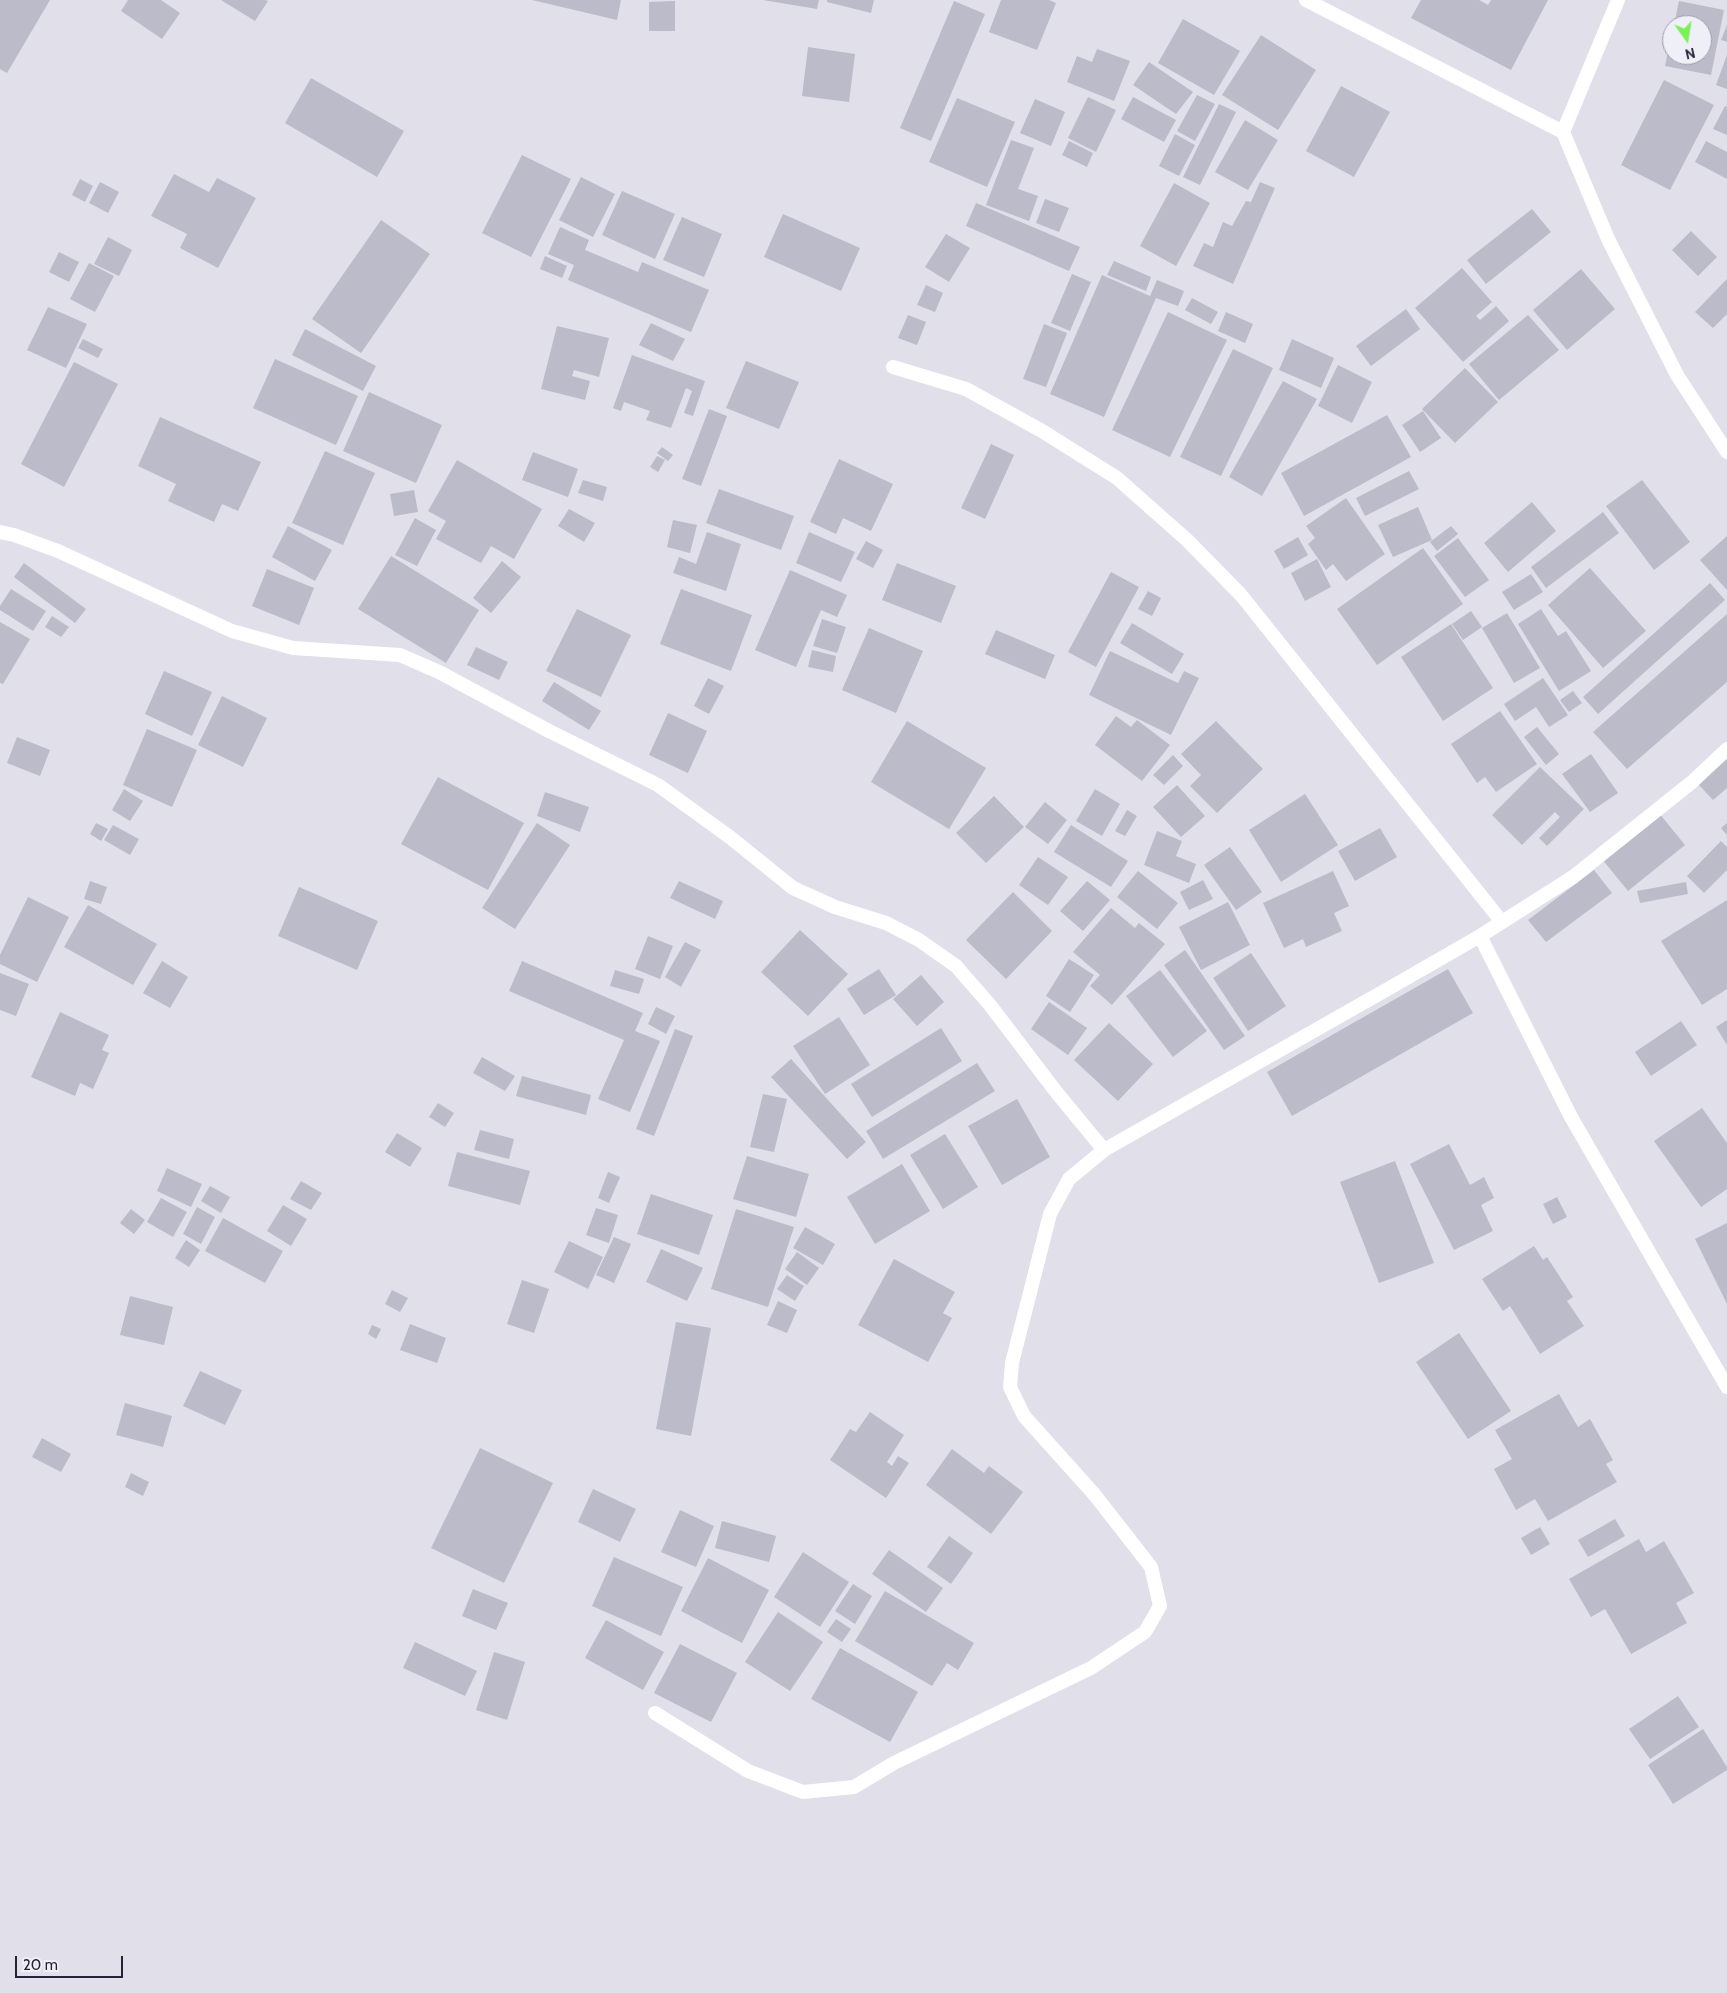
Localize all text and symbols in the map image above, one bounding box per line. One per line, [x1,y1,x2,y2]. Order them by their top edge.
north arrow [1662,15,1712,65]
text: N [1683,44,1697,64]
scale bar [18,1946,125,1978]
text: 20 m [23,1956,58,1974]

